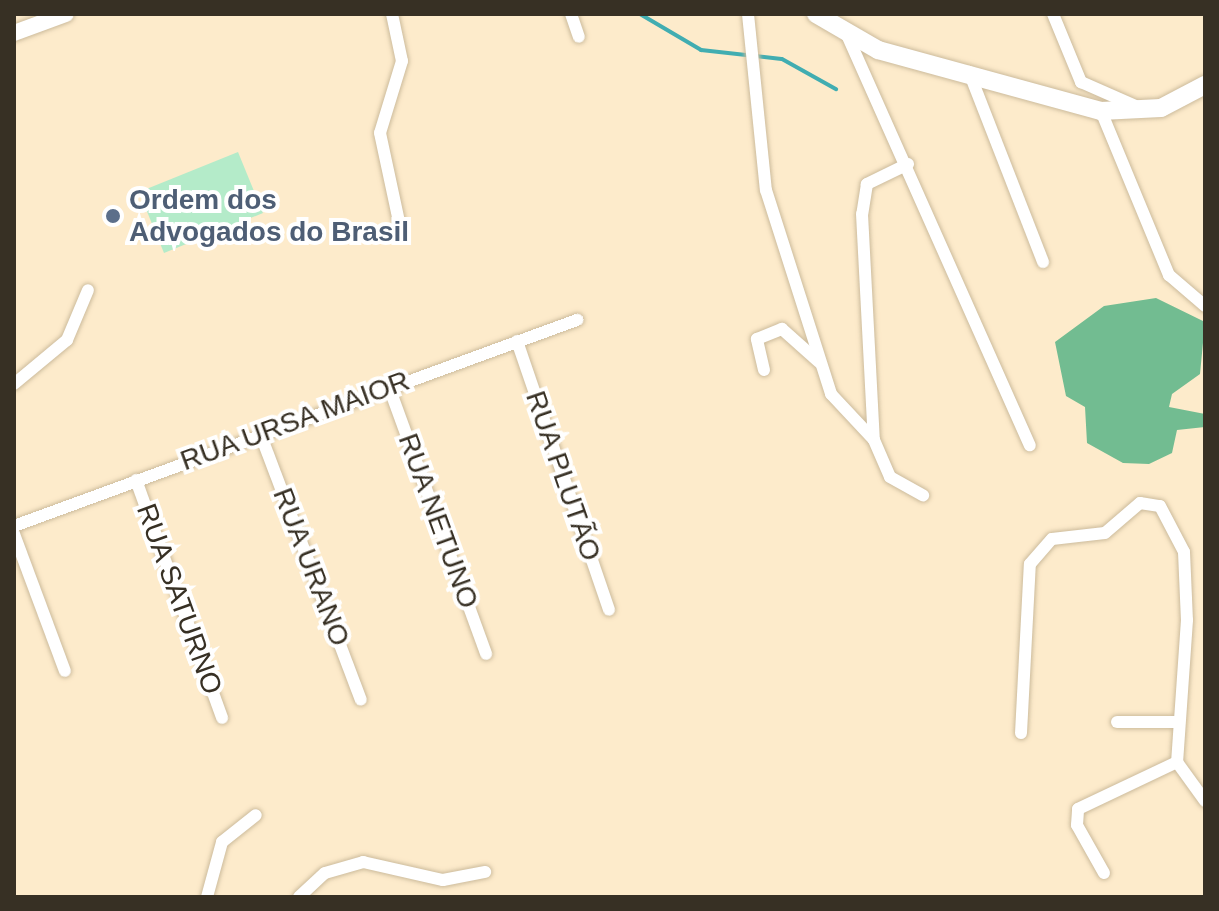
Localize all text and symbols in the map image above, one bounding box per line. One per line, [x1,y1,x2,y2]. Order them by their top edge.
place label: Ordem dos Advogados do Brasil [129,183,409,249]
marker: Ordem dos Advogados do Brasil [104,207,122,225]
street label: RUA URSA MAIOR [174,363,416,479]
street label: RUA PLUTÃO [518,386,608,566]
street label: RUA NETUNO [391,428,485,614]
street label: RUA URANO [265,483,357,651]
street label: RUA SATURNO [129,498,229,700]

